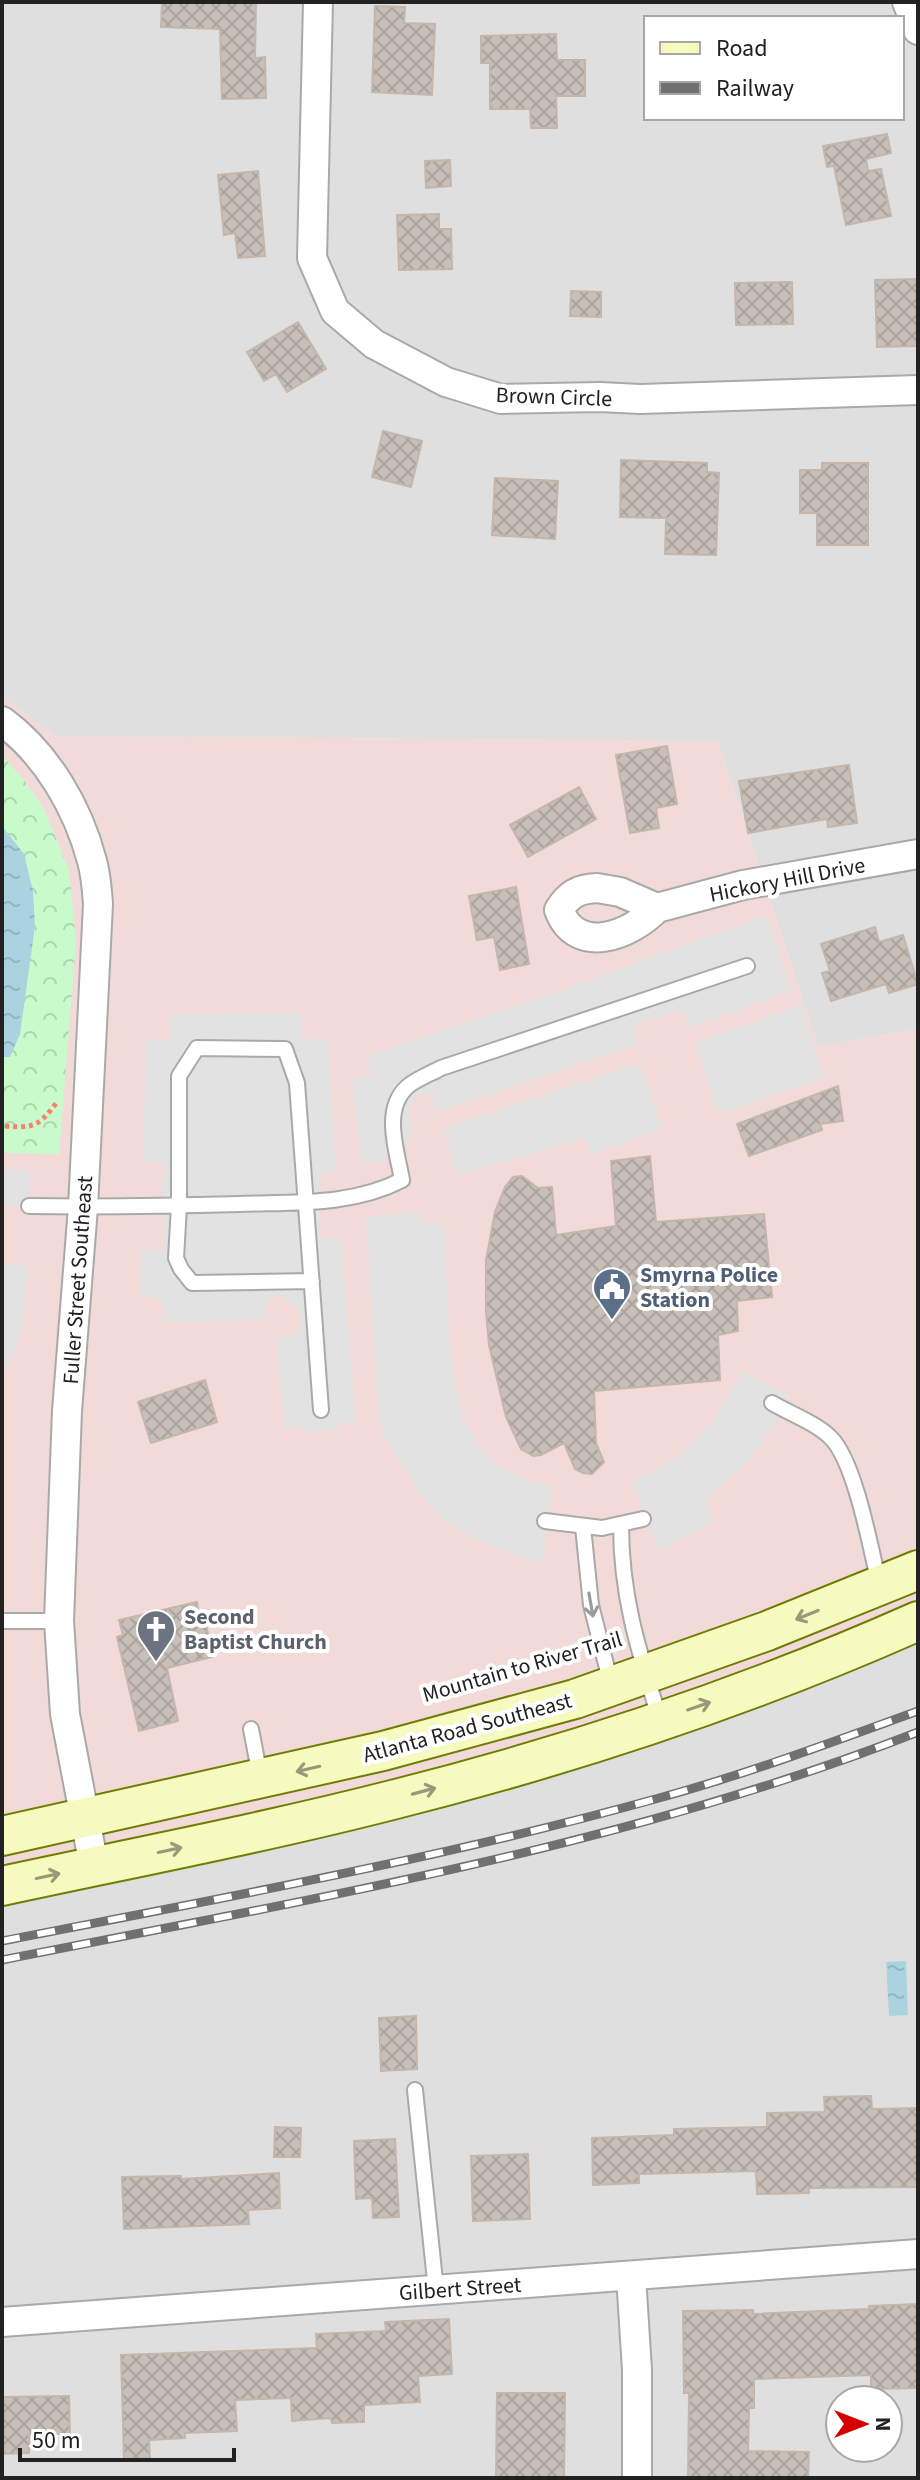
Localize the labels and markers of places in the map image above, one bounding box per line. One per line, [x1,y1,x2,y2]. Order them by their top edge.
place label: Smyrna Police Station [640,1259,778,1316]
public building icon: Smyrna Police Station [591,1266,633,1321]
place label: Second Baptist Church [184,1601,327,1658]
church icon: Second Baptist Church [135,1608,177,1663]

